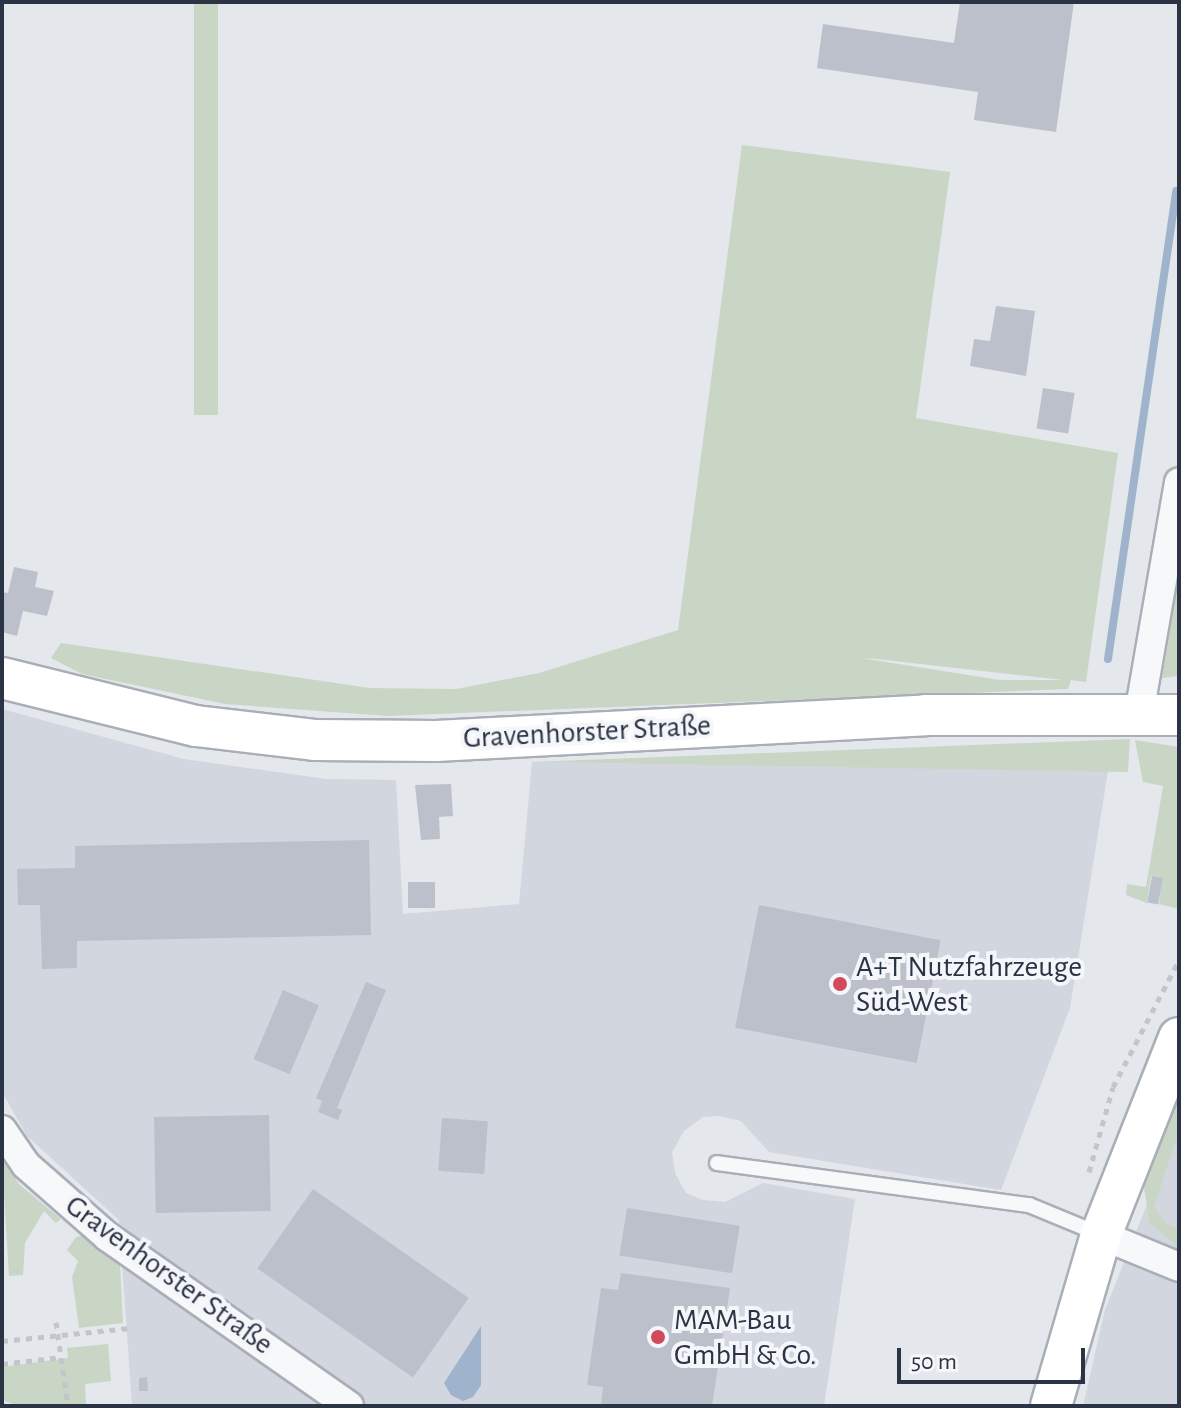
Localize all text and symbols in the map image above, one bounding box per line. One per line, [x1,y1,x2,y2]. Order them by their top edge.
street label: Gravenhorster Straße [462,708,712,756]
place label: A+T Nutzfahrzeuge Süd-West [856,949,1082,1020]
marker: A+T Nutzfahrzeuge Süd-West [831,975,849,993]
street label: Gravenhorster Straße [58,1188,280,1362]
place label: MAM-Bau GmbH & Co. [674,1302,817,1372]
marker: MAM-Bau GmbH & Co. [649,1328,667,1346]
scale bar [901,1332,1089,1382]
text: 50 m [911,1350,957,1374]

